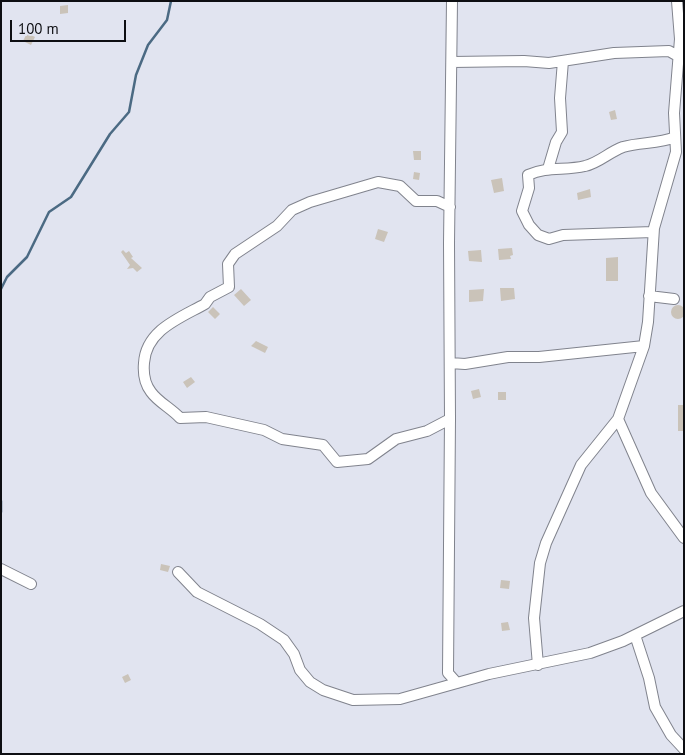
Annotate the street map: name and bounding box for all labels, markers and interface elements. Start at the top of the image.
scale bar [12,10,129,42]
text: 100 m [18,19,59,38]

